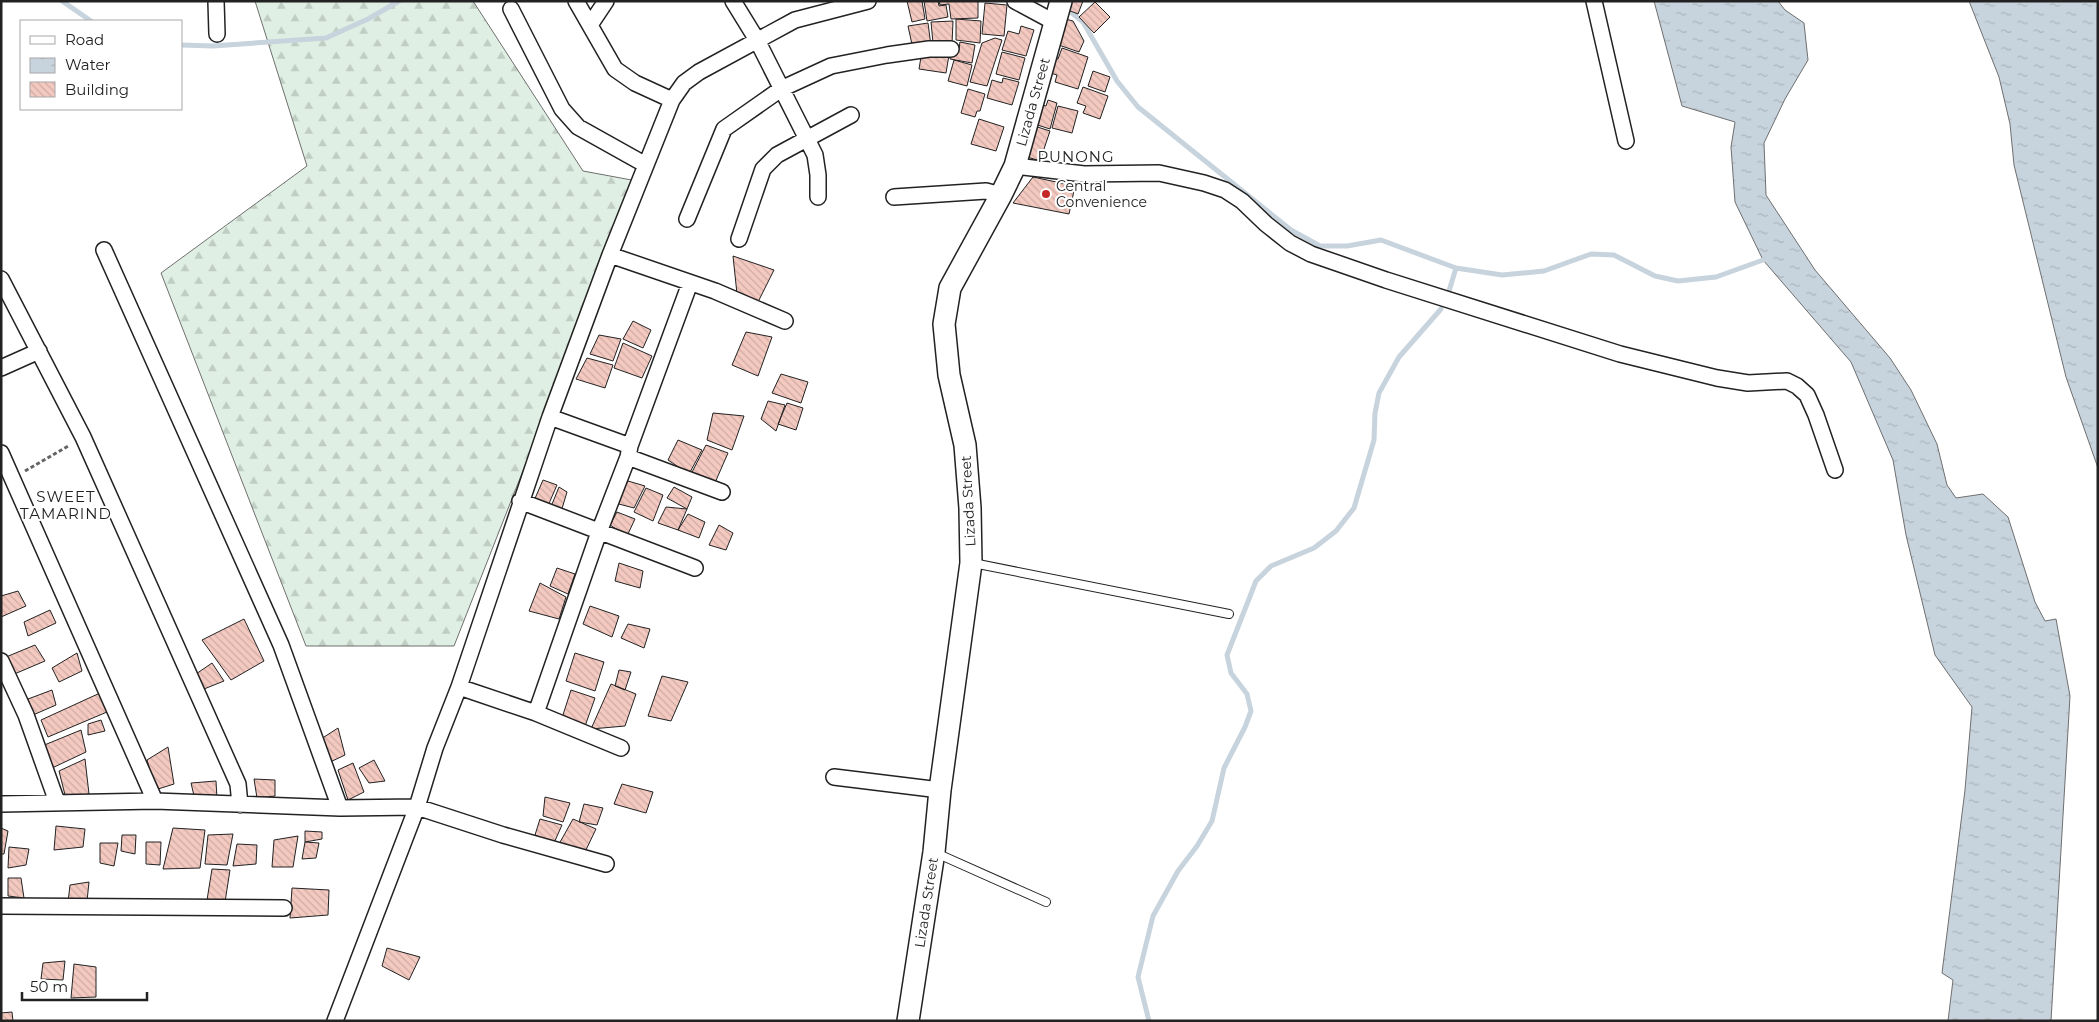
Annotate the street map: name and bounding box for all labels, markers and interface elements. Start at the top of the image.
legend [20,20,182,110]
text: Road [65,30,104,49]
text: Water [65,55,111,74]
street label: Lizada Street [1012,55,1054,148]
text: Building [65,80,129,99]
district label: PUNONG [1037,147,1115,166]
place label: Central Convenience [1056,177,1147,211]
marker: Central Convenience [1040,188,1052,200]
street label: Lizada Street [957,455,979,547]
district label: SWEET TAMARIND [20,487,112,523]
street label: Lizada Street [910,856,942,949]
scale bar [22,970,148,1002]
text: 50 m [30,977,68,996]

